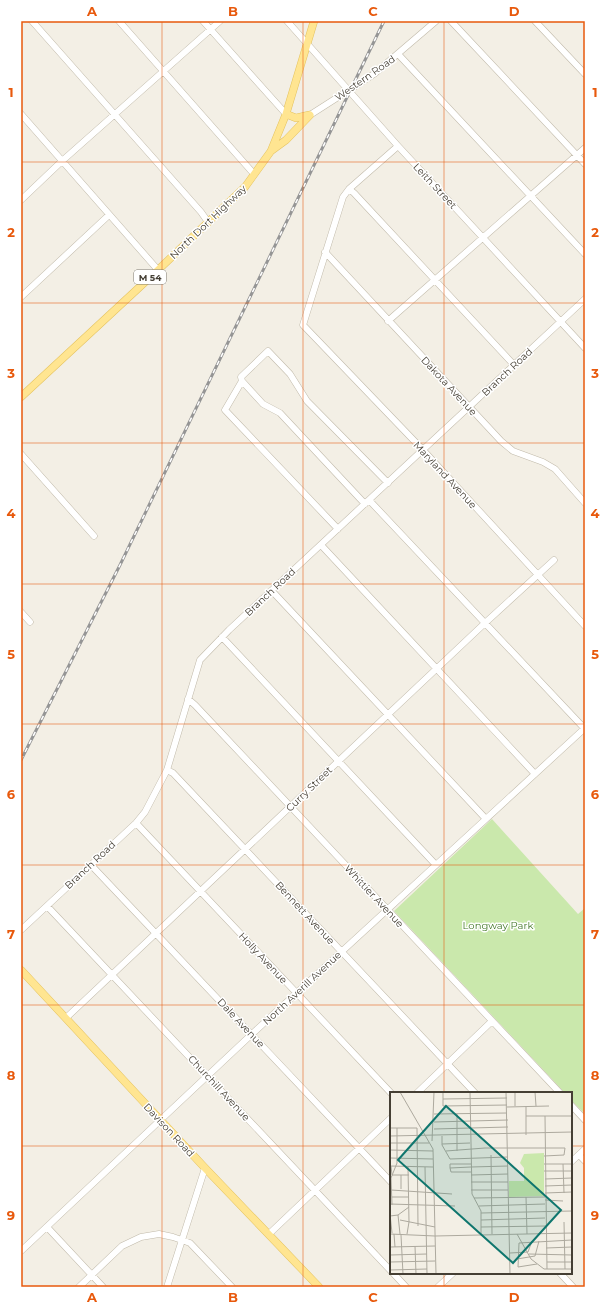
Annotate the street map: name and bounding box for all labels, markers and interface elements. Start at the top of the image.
text: A [86,3,98,19]
text: B [228,3,238,19]
text: C [368,3,378,19]
text: D [509,3,520,19]
street label: Western Road [332,52,398,104]
text: 1 [8,84,14,100]
text: 1 [592,84,598,100]
street label: Leith Street [410,160,460,212]
street label: North Dort Highway [167,182,249,262]
text: 2 [7,224,15,240]
text: 2 [591,224,599,240]
road number: M 54 [134,270,166,284]
street label: Branch Road [479,345,535,399]
street label: Dakota Avenue [418,354,480,418]
text: 3 [6,365,15,381]
text: 3 [590,365,599,381]
street label: Maryland Avenue [410,439,480,511]
text: 4 [7,505,16,521]
text: 4 [591,505,600,521]
street label: Branch Road [242,565,298,619]
text: 5 [7,646,15,662]
text: 5 [591,646,599,662]
street label: Curry Street [283,764,335,814]
text: 6 [7,786,16,802]
text: 6 [591,786,600,802]
street label: Branch Road [62,838,118,892]
street label: Whittier Avenue [341,862,407,930]
street label: Bennett Avenue [272,879,338,947]
park label: Longway Park [463,919,533,932]
text: 7 [7,926,15,942]
text: 7 [591,926,599,942]
street label: Holly Avenue [236,930,290,986]
street label: North Averill Avenue [260,948,344,1028]
street label: Dale Avenue [215,995,267,1051]
street label: Churchill Avenue [185,1052,253,1124]
text: 8 [7,1067,16,1083]
text: 8 [591,1067,600,1083]
inset map [390,1092,572,1274]
street label: Davison Road [141,1100,197,1160]
text: 9 [7,1207,15,1223]
text: 9 [591,1207,599,1223]
text: A [86,1289,98,1305]
text: B [228,1289,238,1305]
text: C [368,1289,378,1305]
text: D [509,1289,520,1305]

